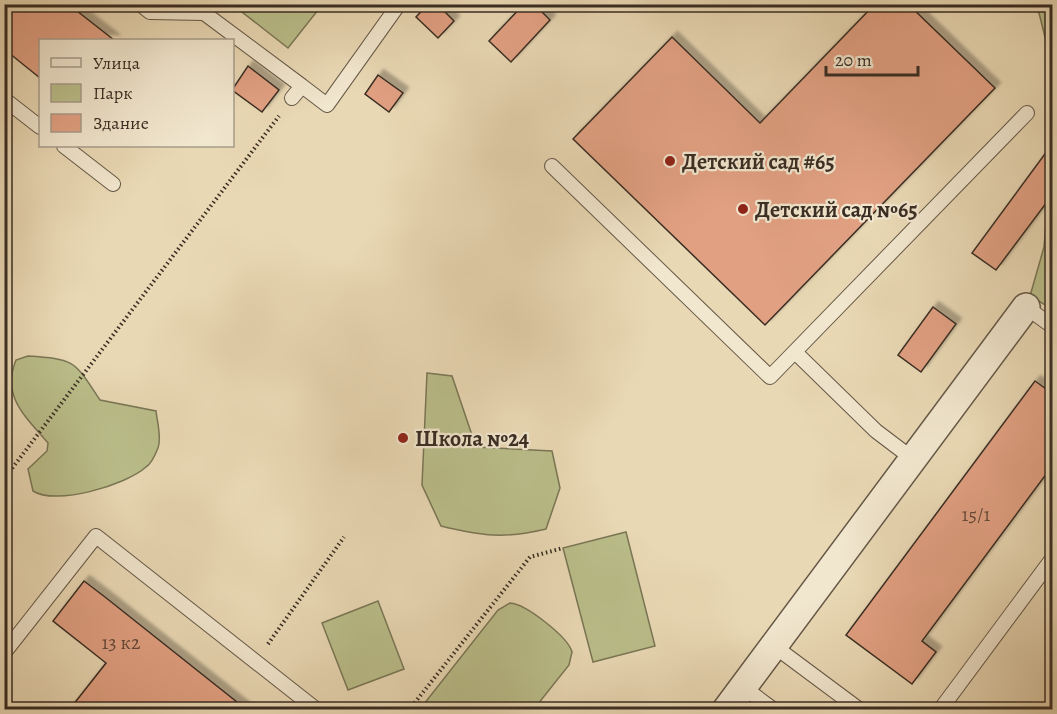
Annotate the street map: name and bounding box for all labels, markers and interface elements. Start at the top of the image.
legend [39,39,234,147]
scale bar [826,39,918,77]
text: 20 m [835,48,872,72]
text: Улица [93,51,141,75]
text: Парк [93,81,133,105]
text: Здание [93,111,149,135]
place label: Детский сад #65 [682,147,835,177]
marker: Детский сад #65 [663,154,677,168]
place label: Детский сад №65 [755,195,918,225]
marker: Детский сад №65 [736,202,750,216]
place label: Школа №24 [415,424,529,454]
marker: Школа №24 [396,431,410,445]
house number: 15/1 [962,501,991,528]
house number: 13 к2 [102,629,141,656]

